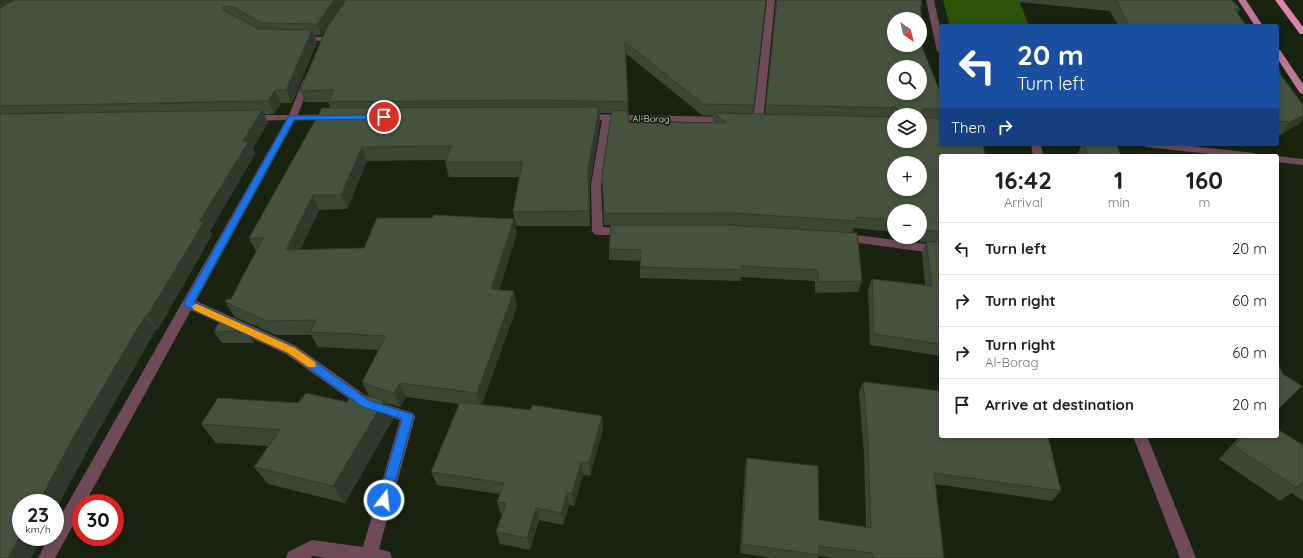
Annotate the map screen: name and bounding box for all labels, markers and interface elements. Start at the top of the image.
north arrow [887,12,927,52]
map controls [887,12,927,244]
text: 20 m [1017,37,1084,72]
icon: left [951,40,1003,92]
button: search [887,60,927,100]
text: Turn left [1017,72,1085,95]
pin [367,100,401,134]
icon: arrive [373,106,395,128]
button: layers [887,108,927,148]
street label: Al-Borag [632,113,670,124]
icon: right [994,116,1016,138]
text: Then [951,118,986,137]
button: + [887,156,927,196]
text: 16:42 [995,165,1052,195]
text: 1 [1114,165,1123,195]
text: 160 [1186,165,1223,195]
text: Arrival [1004,194,1043,210]
text: min [1108,194,1130,210]
text: m [1198,194,1210,210]
button: − [887,204,927,244]
icon: left [951,238,973,260]
text: Turn left [985,239,1047,258]
text: 20 m [1232,239,1267,258]
icon: right [951,290,973,312]
text: Turn right [985,291,1056,310]
text: 60 m [1232,291,1267,310]
text: Turn right [985,335,1056,354]
icon: right [951,342,973,364]
text: 60 m [1232,343,1267,362]
text: Al-Borag [985,354,1039,370]
icon: arrive [951,394,973,416]
text: Arrive at destination [985,395,1134,414]
text: 20 m [1232,395,1267,414]
position arrow [363,479,405,521]
speed limit sign: 30 [72,494,124,546]
text: 23 [27,502,49,527]
text: km/h [25,523,51,536]

